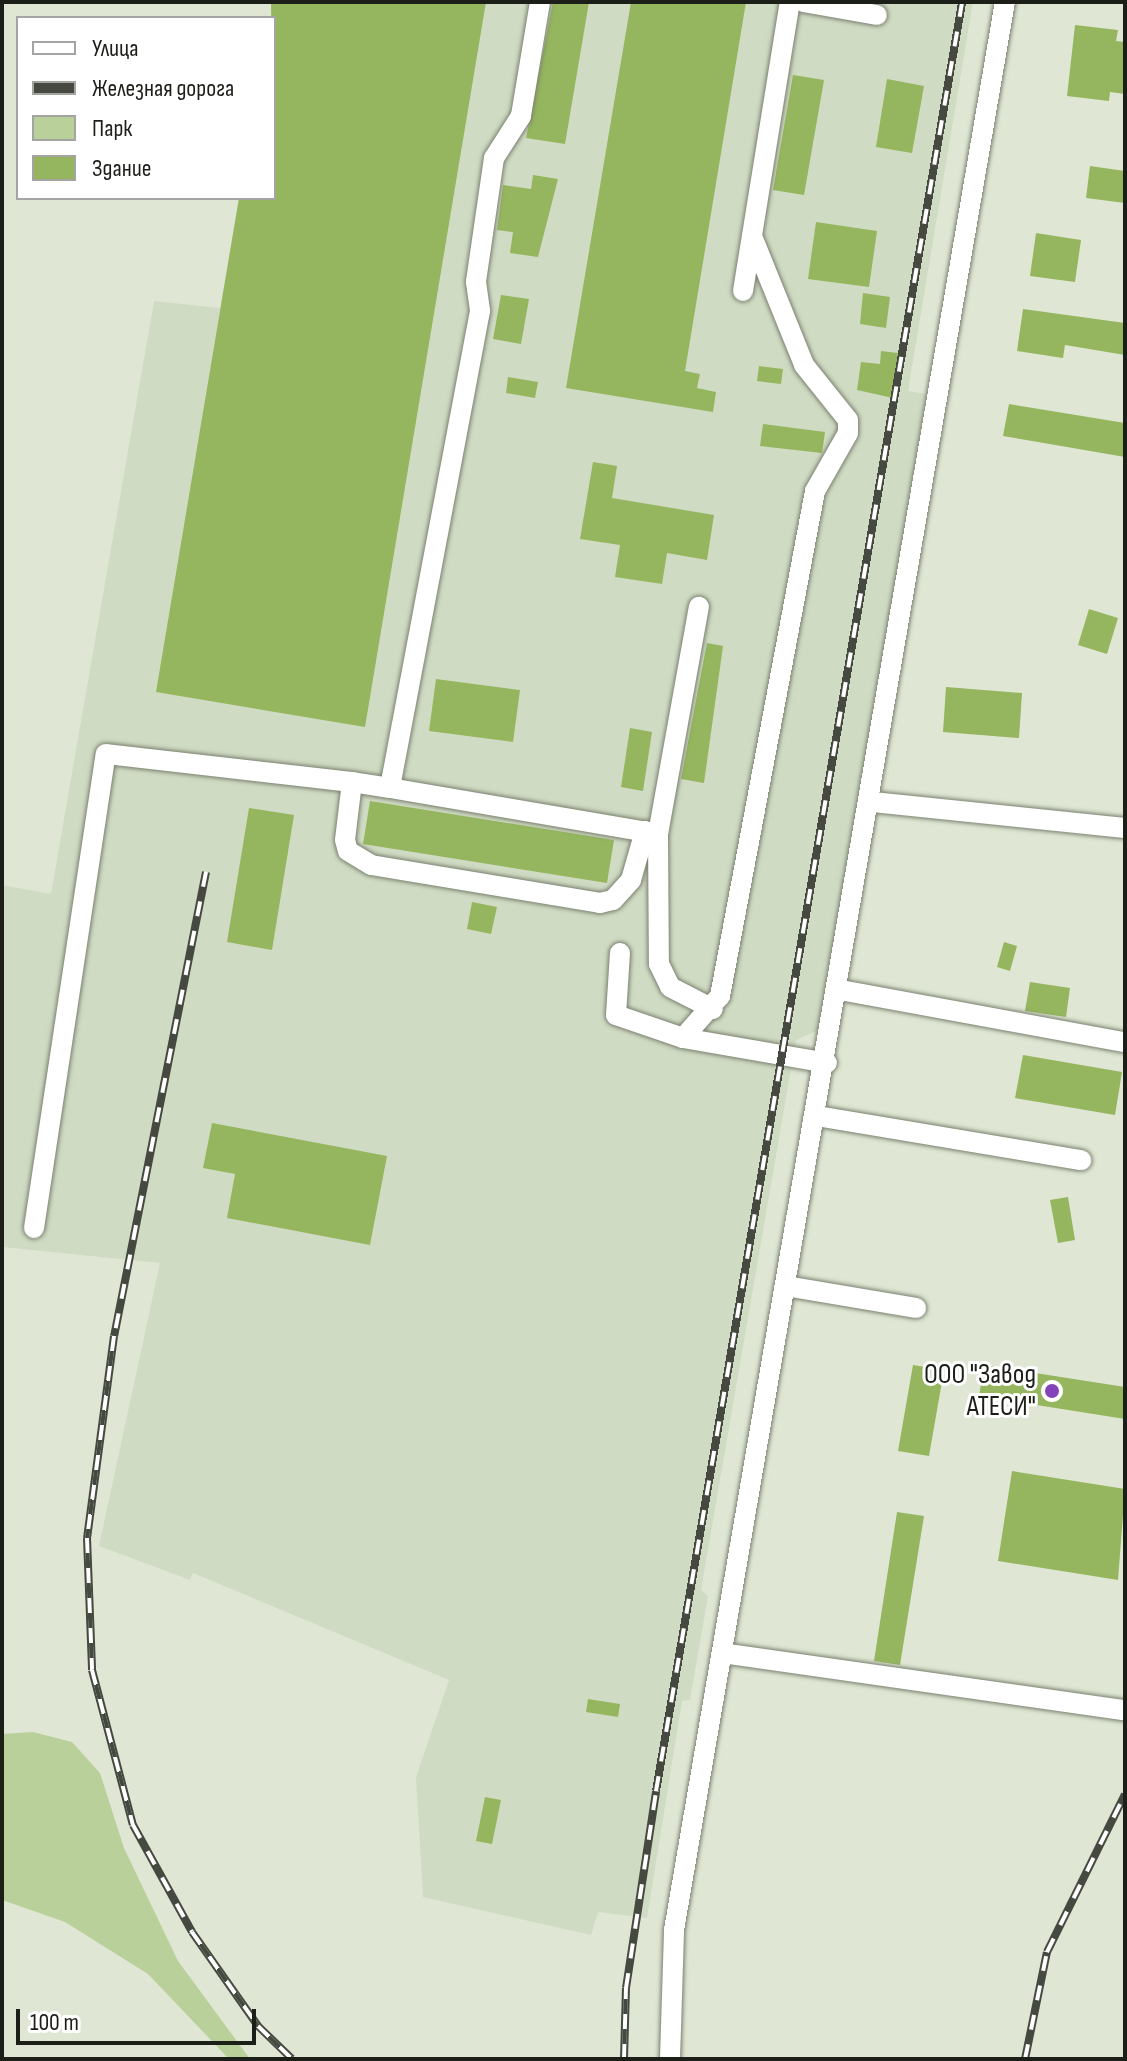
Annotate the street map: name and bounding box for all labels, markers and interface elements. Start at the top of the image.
legend [16,16,276,200]
text: Улица [92,34,138,63]
text: Железная дорога [92,74,234,103]
text: Парк [92,114,132,143]
text: Здание [92,154,151,183]
place label: ООО "Завод АТЕСИ" [924,1358,1036,1424]
marker: ООО "Завод АТЕСИ" [1043,1382,1061,1400]
scale bar [20,1993,260,2043]
text: 100 m [30,2008,79,2037]

